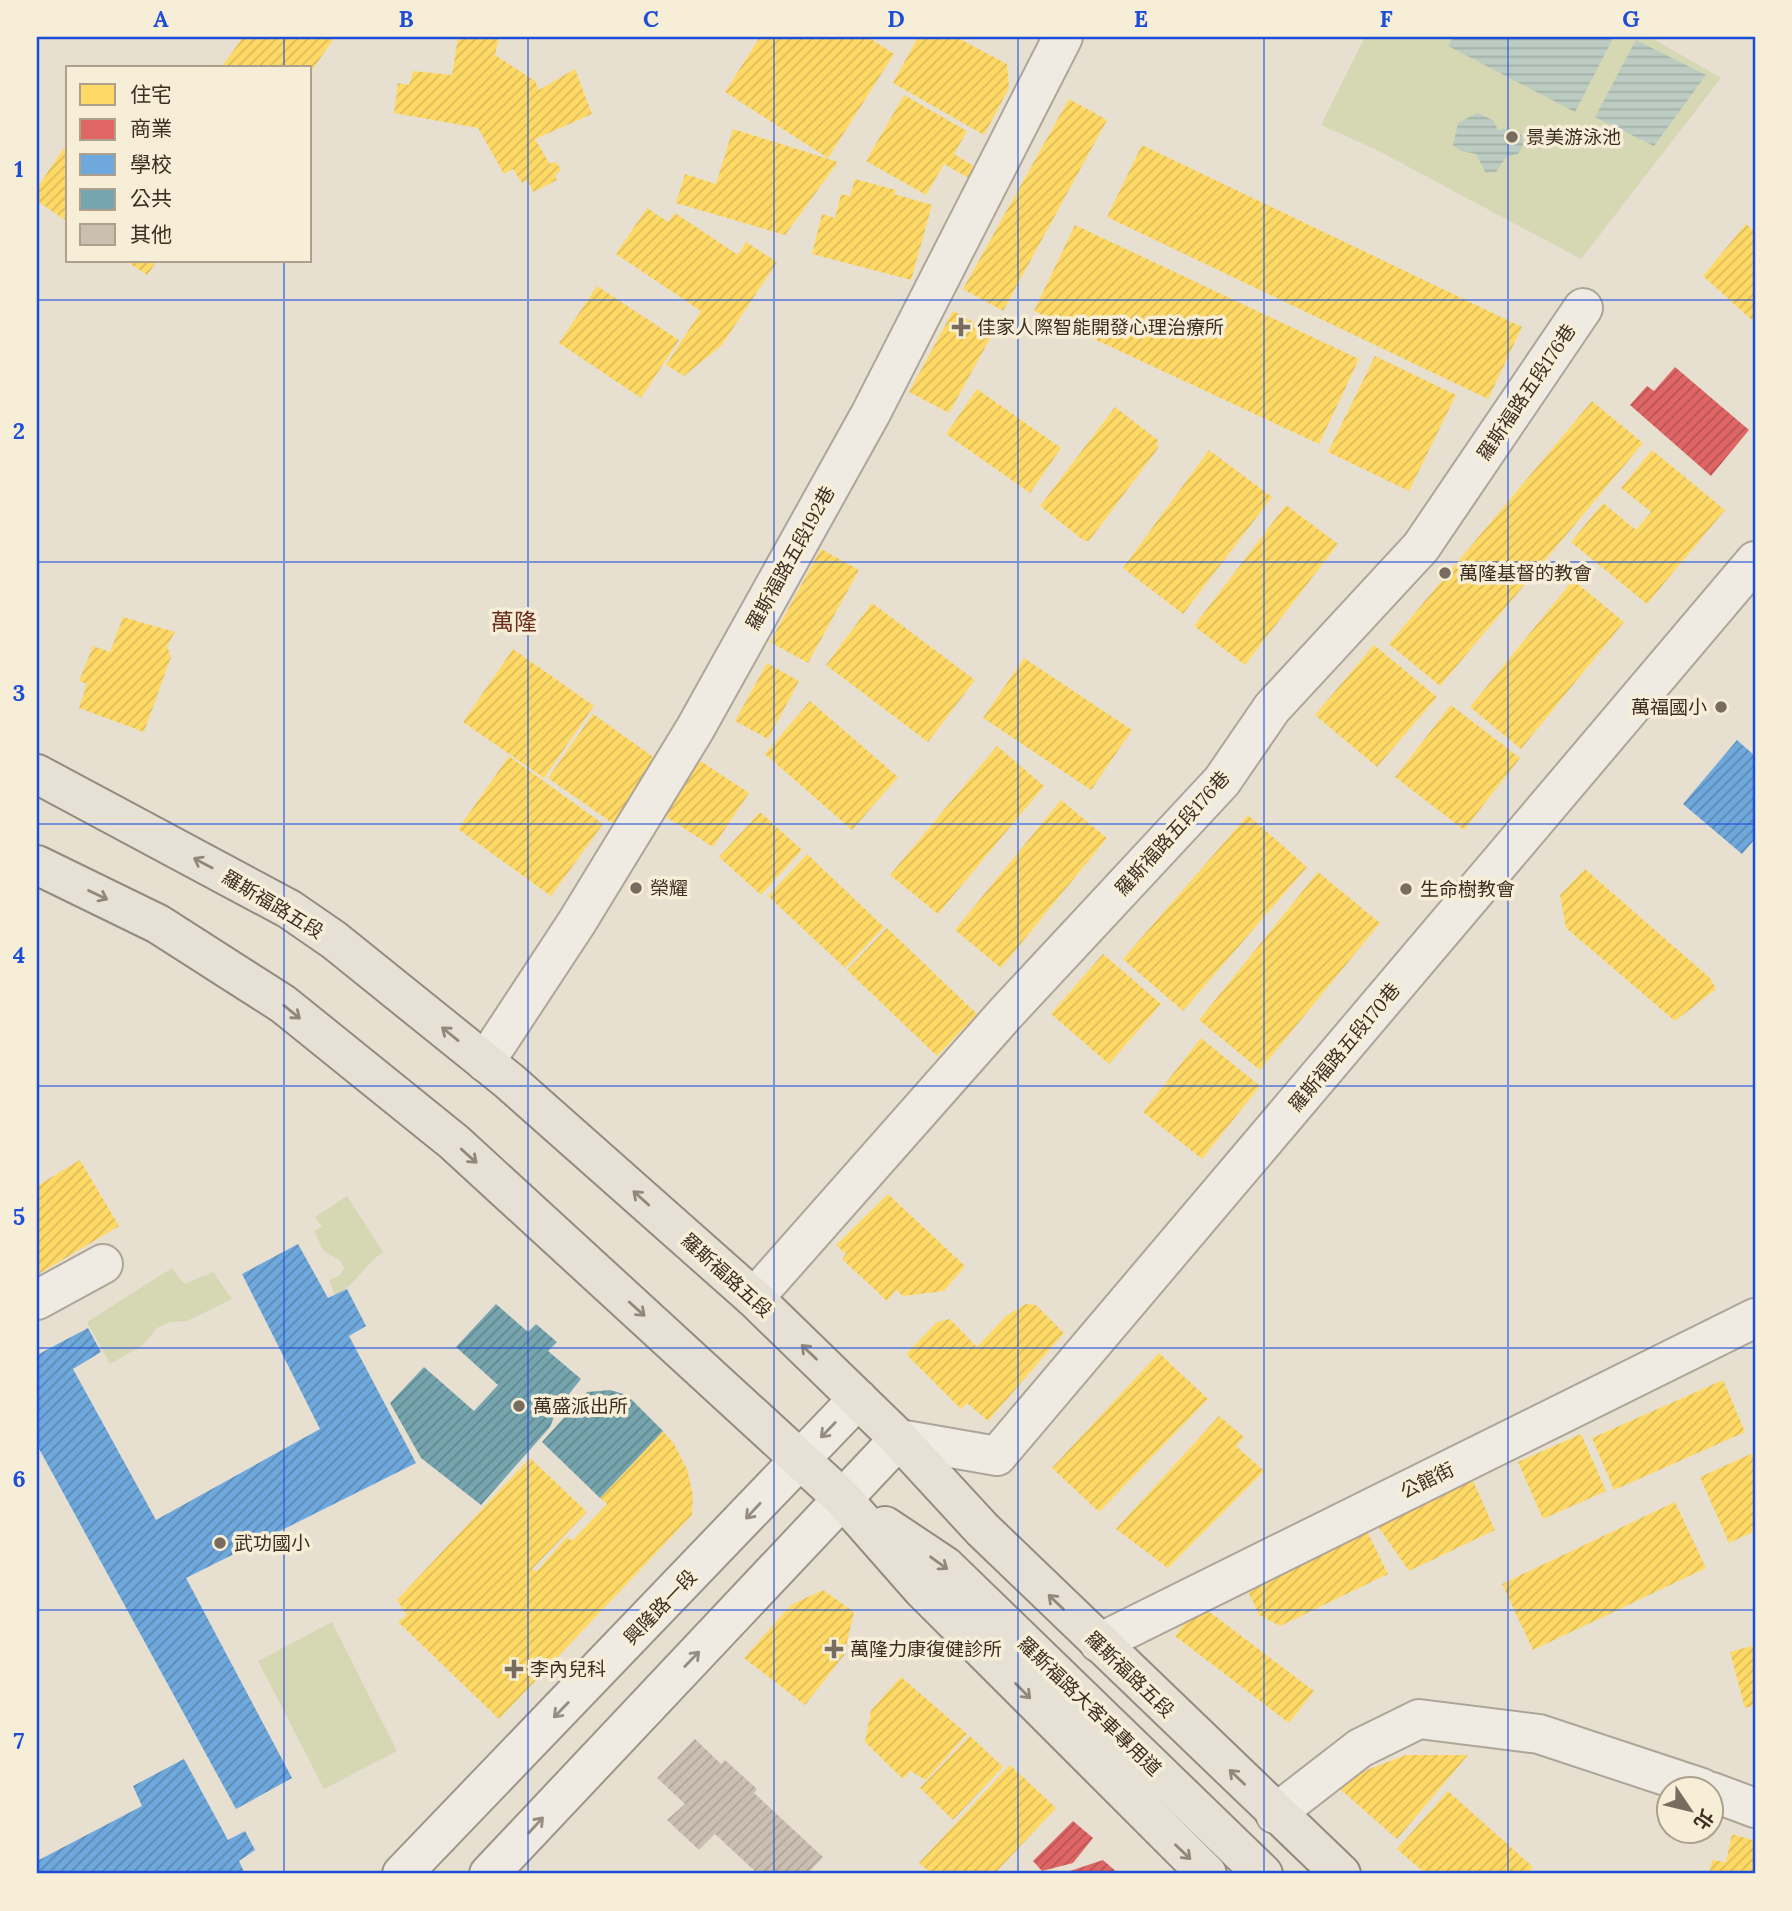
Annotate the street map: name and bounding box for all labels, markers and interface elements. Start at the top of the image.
text: A [153,4,169,33]
text: B [398,4,414,33]
text: C [643,4,659,33]
text: D [887,4,905,33]
text: E [1134,4,1148,33]
text: F [1379,4,1393,33]
text: G [1622,4,1640,33]
legend [66,66,312,262]
text: 住宅 [130,81,172,108]
text: 商業 [130,115,172,142]
place label: 景美游泳池 [1526,125,1621,149]
marker: 景美游泳池 [1504,129,1520,145]
text: 學校 [130,151,172,178]
text: 1 [14,154,24,183]
text: 公共 [130,185,172,212]
text: 其他 [130,221,172,248]
place label: 佳家人際智能開發心理治療所 [977,315,1224,339]
marker: 佳家人際智能開發心理治療所 [951,317,971,337]
street label: 羅斯福路五段176巷 [1471,319,1581,465]
text: 2 [13,416,25,445]
street label: 羅斯福路五段192巷 [740,482,840,634]
place label: 萬隆基督的教會 [1459,561,1592,585]
marker: 萬隆基督的教會 [1437,565,1453,581]
district label: 萬隆 [491,607,537,636]
text: 3 [13,678,25,707]
place label: 萬福國小 [1631,695,1707,719]
marker: 萬福國小 [1713,699,1729,715]
street label: 羅斯福路五段176巷 [1110,766,1234,900]
one-way arrow [194,856,214,870]
street label: 羅斯福路五段 [218,864,328,944]
place label: 榮耀 [650,876,688,900]
place label: 生命樹教會 [1420,877,1515,901]
marker: 榮耀 [628,880,644,896]
marker: 生命樹教會 [1398,881,1414,897]
one-way arrow [87,888,108,902]
text: 4 [13,940,25,969]
street label: 羅斯福路五段170巷 [1283,978,1405,1116]
one-way arrow [283,1004,301,1020]
one-way arrow [441,1026,459,1042]
one-way arrow [460,1147,477,1164]
one-way arrow [633,1190,651,1206]
text: 5 [13,1202,25,1231]
street label: 羅斯福路五段 [677,1228,777,1322]
one-way arrow [628,1301,646,1317]
one-way arrow [800,1344,817,1361]
place label: 萬盛派出所 [533,1394,628,1418]
marker: 萬盛派出所 [511,1398,527,1414]
one-way arrow [820,1421,837,1438]
street label: 公館街 [1396,1457,1458,1503]
text: 6 [12,1464,26,1493]
one-way arrow [744,1502,761,1519]
place label: 武功國小 [234,1531,310,1555]
marker: 武功國小 [212,1535,228,1551]
one-way arrow [930,1555,949,1570]
street label: 興隆路一段 [618,1564,702,1650]
one-way arrow [1048,1593,1065,1610]
street label: 羅斯福路五段 [1081,1626,1179,1722]
street label: 羅斯福路大客車專用道 [1013,1631,1167,1781]
place label: 萬隆力康復健診所 [850,1637,1002,1661]
marker: 萬隆力康復健診所 [824,1639,844,1659]
one-way arrow [684,1650,700,1668]
place label: 李內兒科 [530,1657,606,1681]
marker: 李內兒科 [504,1659,524,1679]
one-way arrow [1014,1682,1031,1699]
one-way arrow [552,1701,569,1718]
text: 7 [14,1726,25,1755]
one-way arrow [1229,1769,1246,1786]
north arrow [1656,1774,1726,1844]
text: 北 [1689,1805,1719,1834]
one-way arrow [527,1817,544,1834]
one-way arrow [1174,1843,1191,1860]

